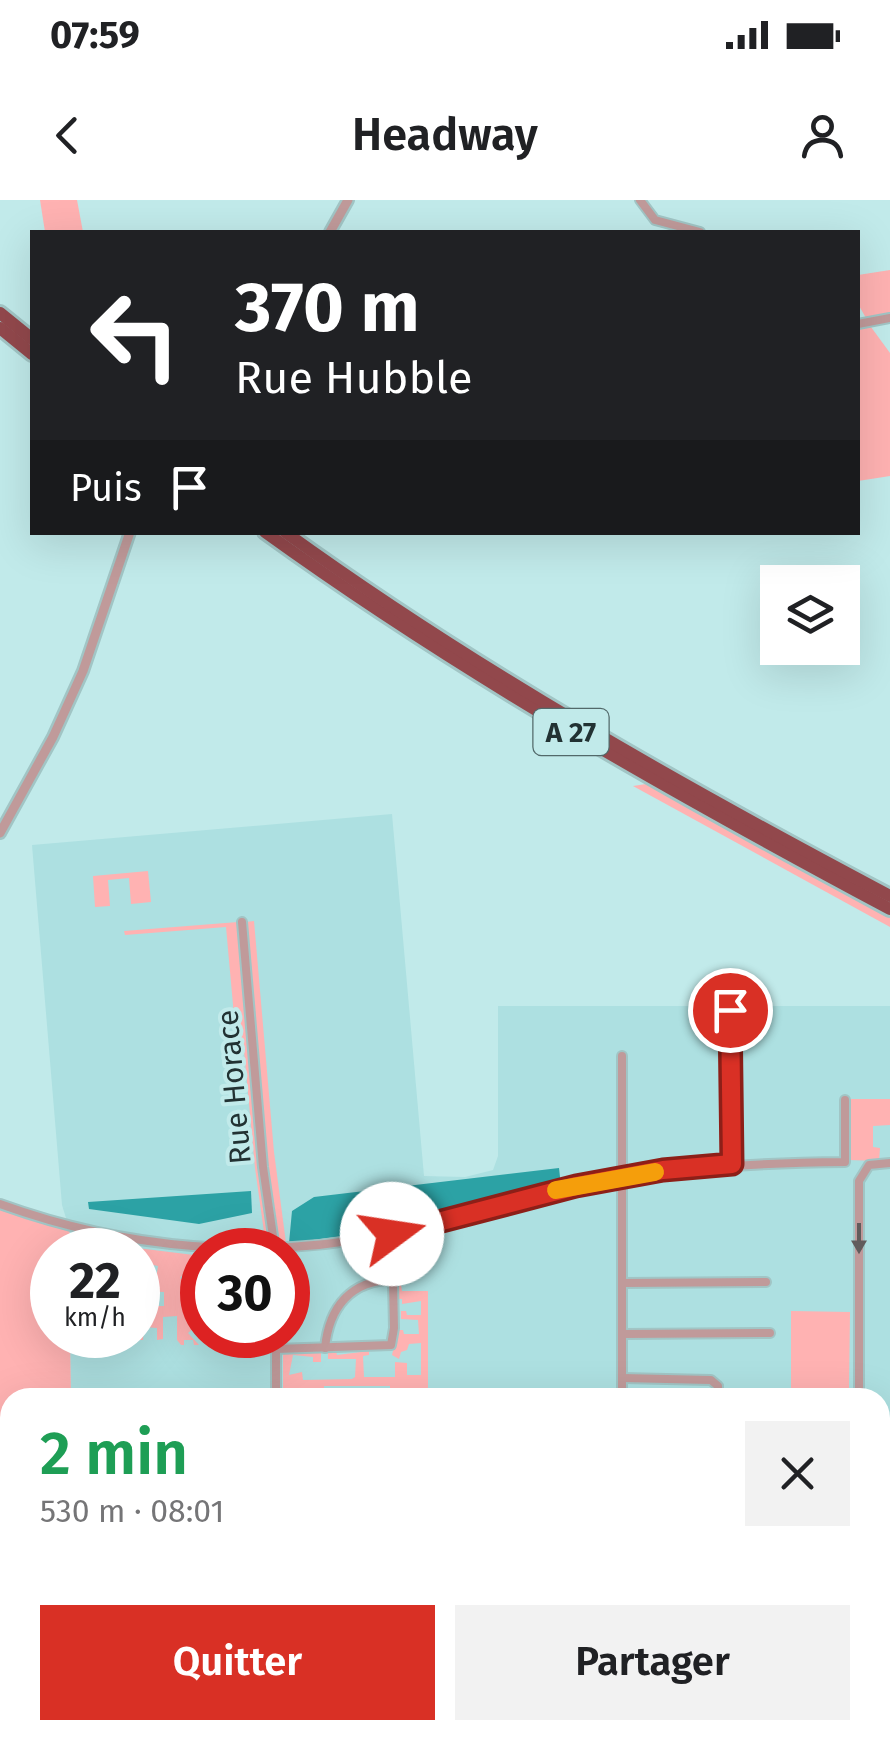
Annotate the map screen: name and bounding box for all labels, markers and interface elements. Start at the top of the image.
text: 07:59 [50,12,140,58]
icon: back [40,108,95,163]
text: Headway [352,108,538,162]
icon: person [795,108,850,163]
text: 370 m [235,266,420,350]
icon: left [70,270,200,400]
text: Rue Hubble [235,351,473,405]
icon: arrive [162,460,217,515]
text: Puis [70,465,142,511]
map controls [760,565,860,665]
button: layers [760,565,860,665]
road number: A 27 [534,709,608,755]
pin [688,968,773,1053]
icon: arrive [703,983,758,1038]
street label: Rue Horace [209,1008,259,1166]
position arrow [340,1182,444,1286]
one-way arrow [851,1222,867,1254]
speed limit sign: 30 [180,1228,310,1358]
text: 22 [69,1251,121,1311]
text: km/h [64,1303,126,1333]
text: 2 min [40,1418,188,1490]
button: close [745,1421,850,1526]
text: 530 m · 08:01 [40,1492,224,1530]
button: Quitter [40,1605,435,1720]
button: Partager [455,1605,850,1720]

